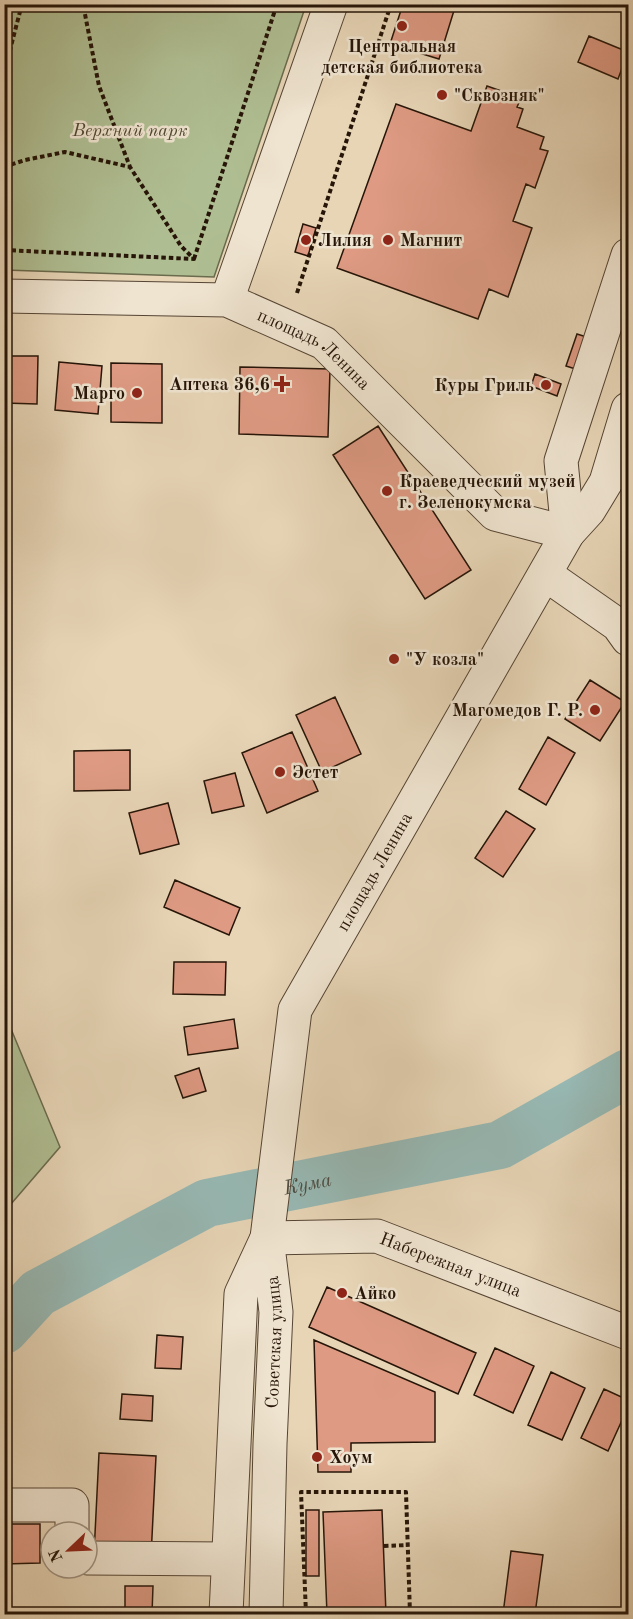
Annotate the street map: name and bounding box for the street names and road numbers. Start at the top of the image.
street label: площадь Ленина [254,307,373,394]
street label: площадь Ленина [334,810,416,934]
street label: Набережная улица [377,1230,524,1301]
street label: Советская улица [264,1275,286,1409]

